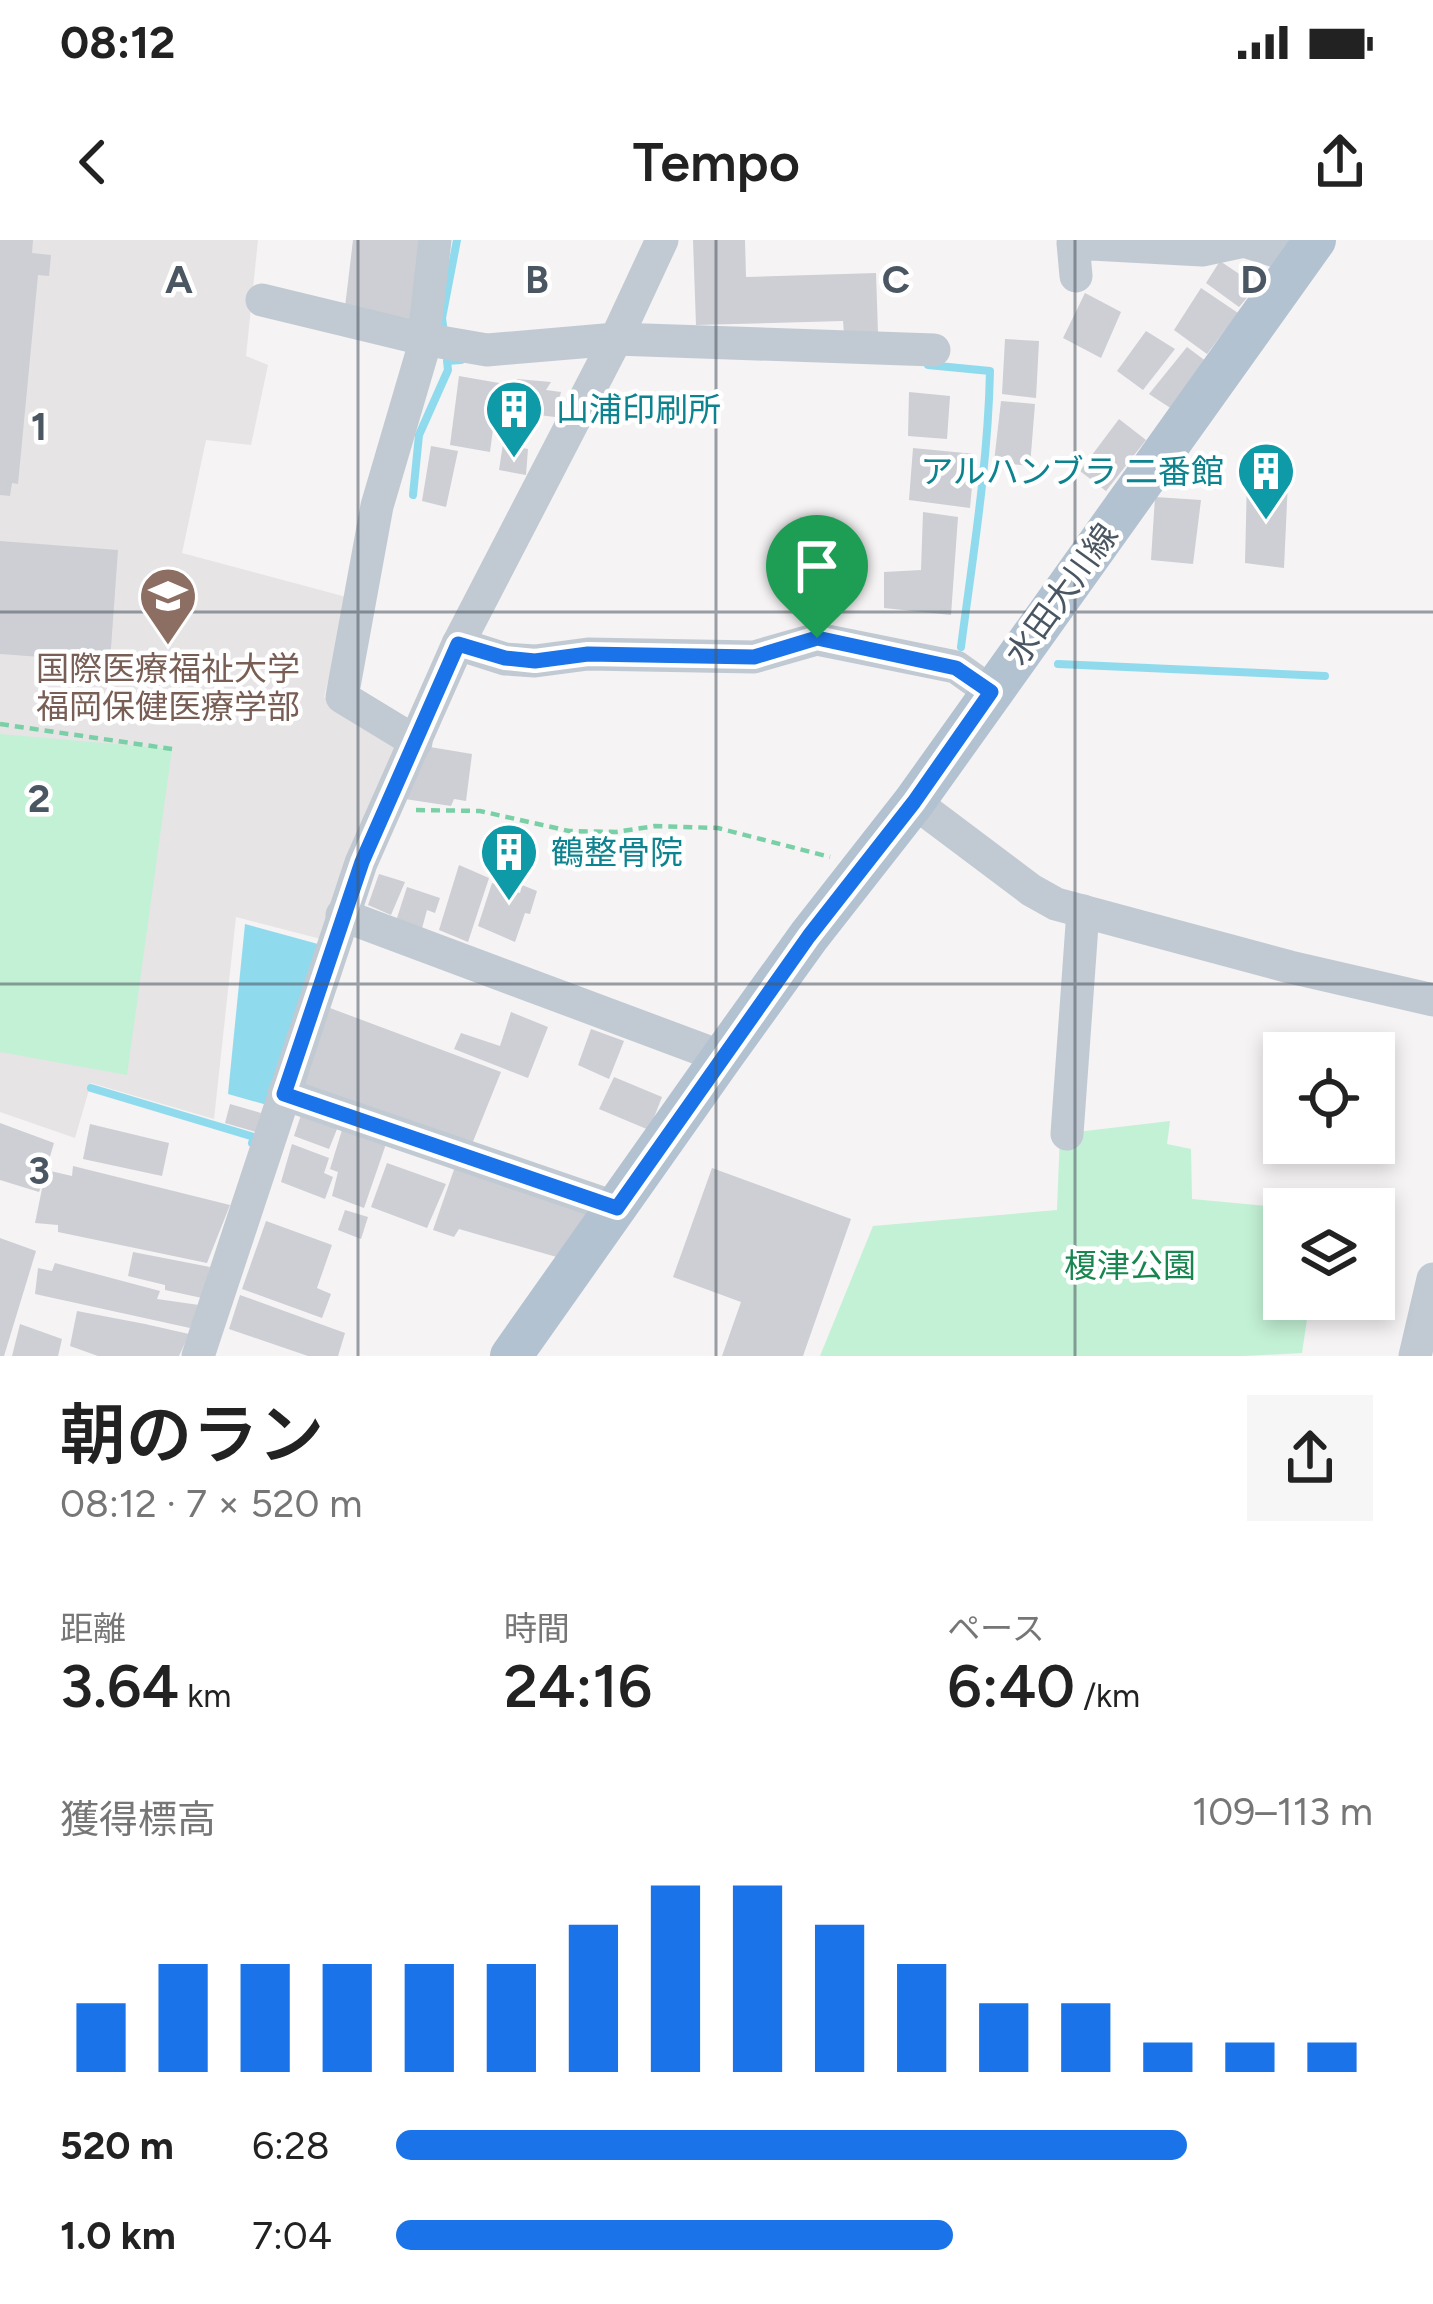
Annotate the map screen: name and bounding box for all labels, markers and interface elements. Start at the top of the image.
text: 08:12 [60,15,175,69]
icon: back [60,129,126,195]
icon: share [1307,129,1373,195]
text: Tempo [633,130,800,195]
text: A [165,256,193,303]
text: B [525,256,549,303]
text: C [882,256,910,303]
text: D [1240,256,1268,303]
building icon: 山浦印刷所 [483,378,545,460]
place label: 山浦印刷所 [556,390,721,429]
text: 1 [31,403,47,450]
building icon: アルハンブラ 二番館 [1235,440,1297,522]
place label: アルハンブラ 二番館 [920,452,1224,491]
pin [766,515,868,638]
street label: 水田大川線 [997,516,1126,672]
icon: arrive [784,533,850,599]
school or university icon: 国際医療福祉大学 福岡保健医療学部 [137,565,199,647]
place label: 国際医療福祉大学 福岡保健医療学部 [36,649,300,726]
text: 2 [28,775,50,822]
building icon: 鶴整骨院 [478,821,540,903]
place label: 鶴整骨院 [551,833,683,872]
map controls [1263,1032,1395,1320]
button: locate [1263,1032,1395,1164]
text: 3 [28,1147,50,1194]
button: layers [1263,1188,1395,1320]
park label: 榎津公園 [1064,1246,1196,1285]
text: 朝のラン [60,1395,324,1475]
button: share [1247,1395,1373,1521]
text: 08:12 · 7 × 520 m [60,1480,362,1527]
text: 距離 [60,1609,126,1648]
text: 時間 [504,1609,570,1648]
text: ペース [947,1609,1045,1648]
text: 3.64 [60,1650,179,1722]
text: 24:16 [504,1650,652,1722]
text: 6:40 [947,1650,1075,1722]
text: km [179,1676,231,1715]
text: /km [1075,1676,1140,1715]
text: 109–113 m [1192,1788,1373,1835]
text: 獲得標高 [60,1796,216,1843]
text: 520 m [60,2122,174,2169]
text: 6:28 [252,2122,330,2169]
text: 1.0 km [60,2212,176,2259]
text: 7:04 [252,2212,332,2259]

